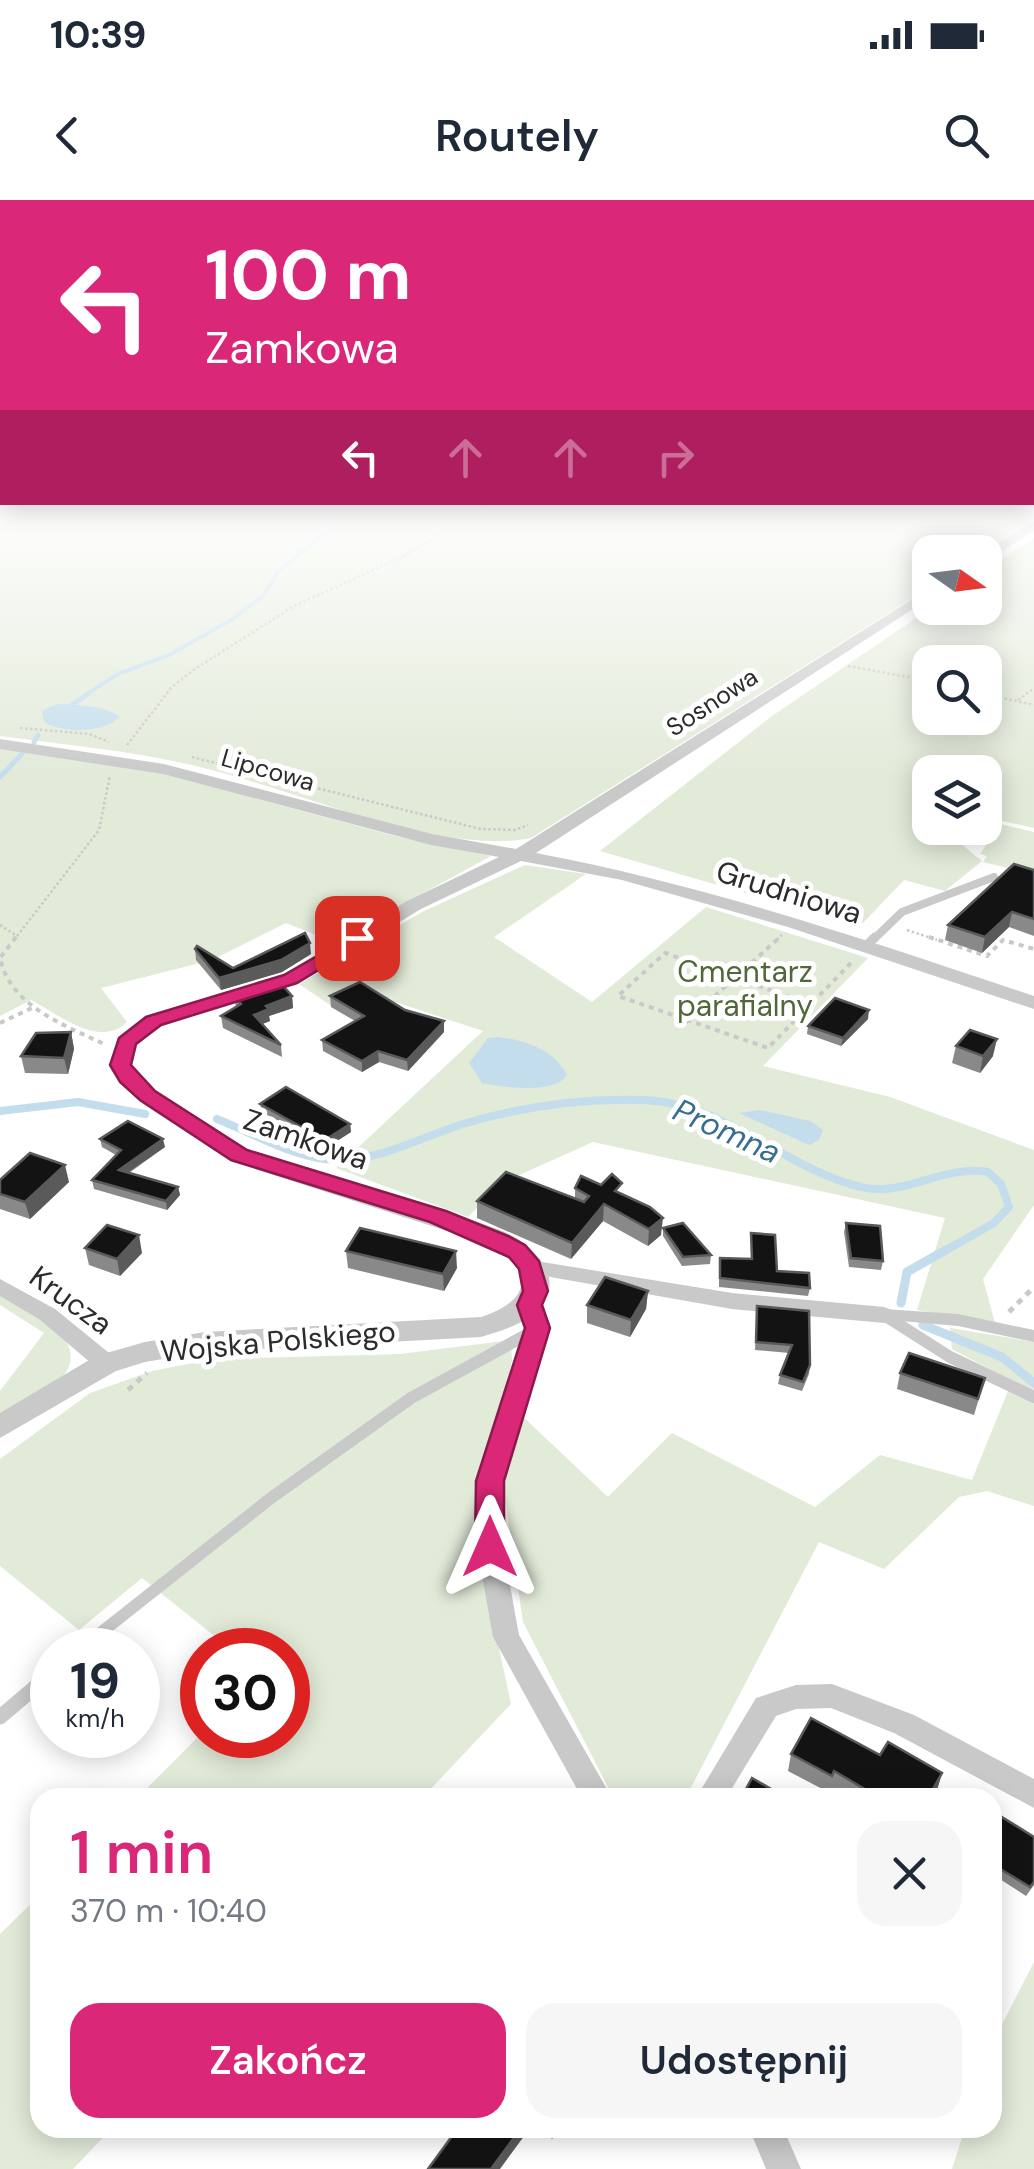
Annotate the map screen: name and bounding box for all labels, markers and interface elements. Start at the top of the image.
text: 10:39 [50,10,146,60]
text: Routely [435,106,599,165]
icon: back [40,108,95,163]
icon: search [939,108,994,163]
text: 100 m [205,230,411,321]
icon: left [40,240,170,370]
text: Zamkowa [205,318,399,377]
icon: left [333,430,388,485]
icon: ahead [438,430,493,485]
icon: ahead [543,430,598,485]
icon: right [648,430,703,485]
north arrow [912,535,1002,625]
map controls [912,535,1002,845]
button: search [912,645,1002,735]
street label: Sosnowa [660,660,764,744]
street label: Lipcowa [217,741,319,799]
button: layers [912,755,1002,845]
street label: Grudniowa [712,851,866,933]
pin [315,896,400,981]
icon: arrive [330,911,385,966]
park label: Cmentarz parafialny [677,952,813,1025]
water label: Promna [667,1089,787,1173]
street label: Zamkowa [239,1100,373,1178]
street label: Krucza [22,1257,120,1343]
street label: Wojska Polskiego [159,1311,397,1371]
position arrow [438,1495,542,1599]
speed limit sign: 30 [180,1628,310,1758]
text: 19 [70,1648,120,1714]
text: km/h [65,1702,125,1735]
text: 1 min [70,1813,213,1892]
button: close [857,1821,962,1926]
text: 370 m · 10:40 [70,1890,267,1932]
button: Zakończ [70,2003,506,2118]
button: Udostępnij [526,2003,962,2118]

